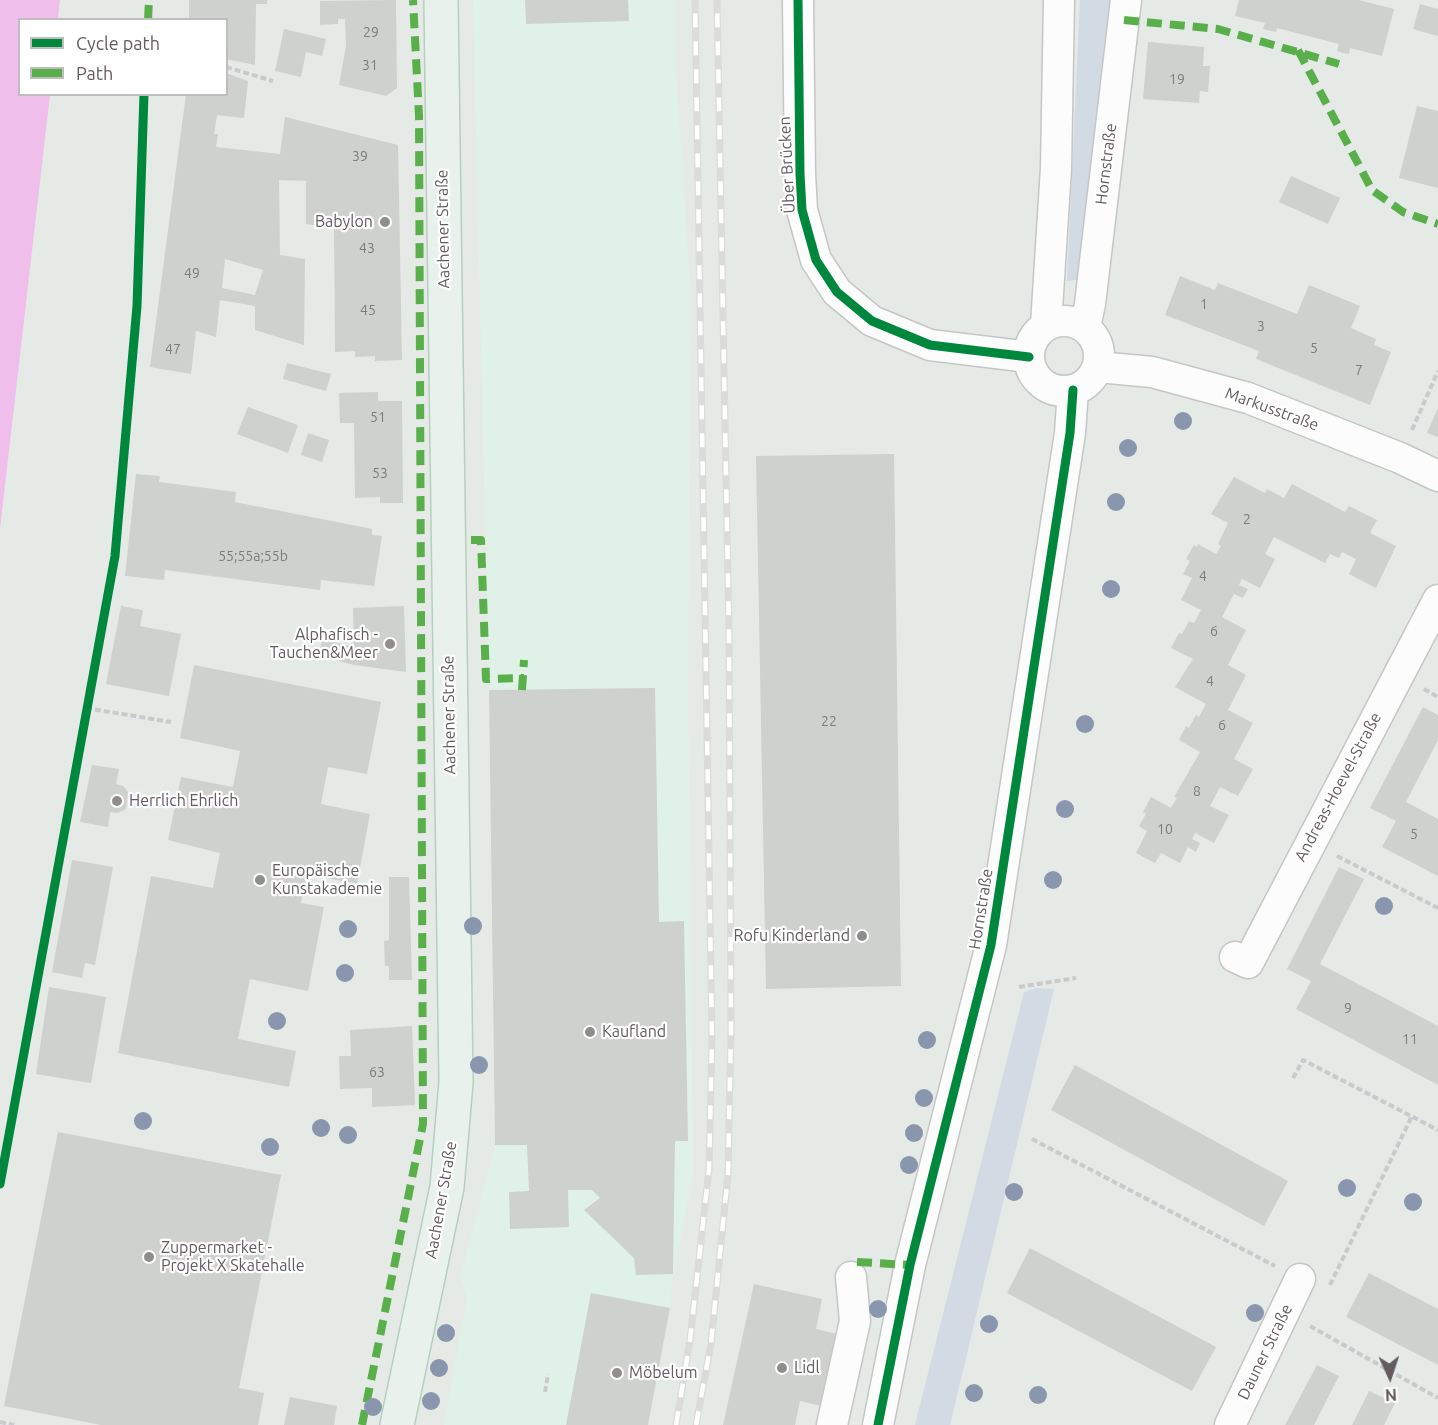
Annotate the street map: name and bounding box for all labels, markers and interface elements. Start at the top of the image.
legend [18,18,228,96]
house number: 29 [363,24,379,40]
text: Cycle path [76,33,160,53]
house number: 31 [362,57,378,73]
text: Path [76,63,113,83]
house number: 19 [1169,71,1185,87]
street label: Über Brücken [775,116,799,214]
street label: Hornstraße [1091,122,1121,206]
house number: 39 [352,148,368,164]
street label: Aachener Straße [432,169,454,289]
place label: Babylon [315,212,373,232]
marker: Babylon [378,215,392,229]
house number: 43 [359,240,375,256]
house number: 49 [184,265,200,281]
house number: 1 [1200,296,1208,312]
house number: 45 [360,302,376,318]
house number: 3 [1257,318,1265,334]
house number: 5 [1310,340,1318,356]
house number: 47 [165,341,181,357]
house number: 7 [1355,362,1363,378]
street label: Markusstraße [1223,383,1321,435]
house number: 51 [370,409,386,425]
house number: 53 [372,465,388,481]
house number: 2 [1243,511,1251,527]
house number: 55;55a;55b [218,548,288,564]
house number: 4 [1199,568,1207,584]
house number: 6 [1210,623,1218,639]
place label: Alphafisch - Tauchen&Meer [270,625,378,663]
marker: Alphafisch - Tauchen&Meer [383,637,397,651]
street label: Aachener Straße [438,655,460,775]
house number: 4 [1206,673,1214,689]
street label: Andreas-Hoevel-Straße [1291,709,1385,865]
house number: 22 [821,713,837,729]
house number: 6 [1218,717,1226,733]
house number: 8 [1193,783,1201,799]
place label: Herrlich Ehrlich [129,791,238,811]
marker: Herrlich Ehrlich [110,794,124,808]
house number: 10 [1157,821,1173,837]
house number: 5 [1410,826,1418,842]
place label: Europäische Kunstakademie [272,861,382,899]
street label: Hornstraße [965,867,997,951]
marker: Europäische Kunstakademie [253,873,267,887]
place label: Rofu Kinderland [734,926,850,946]
marker: Rofu Kinderland [855,929,869,943]
house number: 9 [1344,1000,1352,1016]
place label: Kaufland [602,1022,666,1042]
marker: Kaufland [583,1025,597,1039]
house number: 11 [1402,1031,1418,1047]
house number: 63 [369,1064,385,1080]
street label: Aachener Straße [421,1140,461,1260]
place label: Zuppermarket - Projekt X Skatehalle [161,1238,305,1276]
marker: Zuppermarket - Projekt X Skatehalle [142,1250,156,1264]
street label: Dauner Straße [1234,1301,1296,1403]
north arrow [1360,1347,1420,1407]
place label: Lidl [794,1358,820,1378]
marker: Lidl [775,1361,789,1375]
place label: Möbelum [629,1363,698,1383]
marker: Möbelum [610,1366,624,1380]
text: N [1385,1386,1397,1404]

